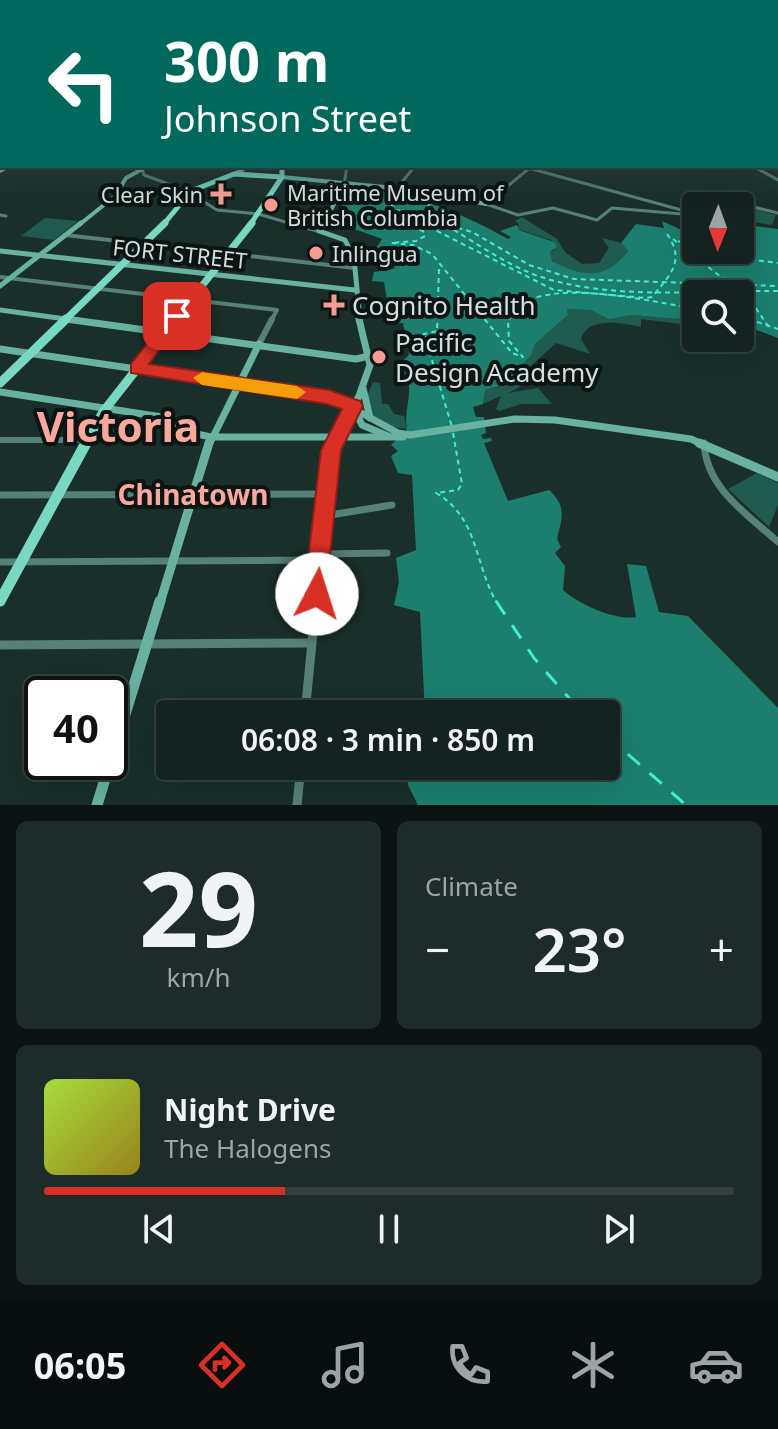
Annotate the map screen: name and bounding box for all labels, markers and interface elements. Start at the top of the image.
text: 300 m [164,22,329,98]
icon: left [32,32,136,136]
text: Johnson Street [164,94,411,143]
place label: Maritime Museum of British Columbia [287,177,505,232]
place label: Clear Skin [101,179,203,209]
marker: Clear Skin [210,183,232,205]
north arrow [682,192,754,264]
map controls [682,192,754,352]
marker: Maritime Museum of British Columbia [262,196,280,214]
street label: FORT STREET [111,231,249,275]
place label: Inlingua [332,238,417,268]
marker: Inlingua [307,244,325,262]
button: search [682,280,754,352]
pin [143,282,211,350]
place label: Cognito Health [352,287,535,323]
icon: arrive [155,294,199,338]
marker: Cognito Health [323,294,345,316]
place label: Pacific Design Academy [395,324,599,390]
marker: Pacific Design Academy [370,348,388,366]
district label: Victoria [37,397,199,454]
district label: Chinatown [118,475,268,513]
position arrow [275,552,359,636]
speed limit sign: 40 [24,676,128,780]
text: 06:08 · 3 min · 850 m [241,719,535,760]
text: 29 [139,836,258,977]
text: Climate [425,868,518,904]
text: 23° [532,908,627,990]
text: − [425,919,450,979]
text: + [709,919,734,979]
text: km/h [167,959,230,995]
text: Night Drive [164,1089,336,1130]
text: The Halogens [164,1130,331,1166]
icon: previous [137,1207,181,1251]
icon: pause [367,1207,411,1251]
icon: next [597,1207,641,1251]
icon: directions [194,1337,250,1393]
icon: music [317,1337,373,1393]
icon: phone [441,1337,497,1393]
icon: climate [565,1337,621,1393]
icon: car [688,1337,744,1393]
text: 06:05 [34,1341,126,1390]

